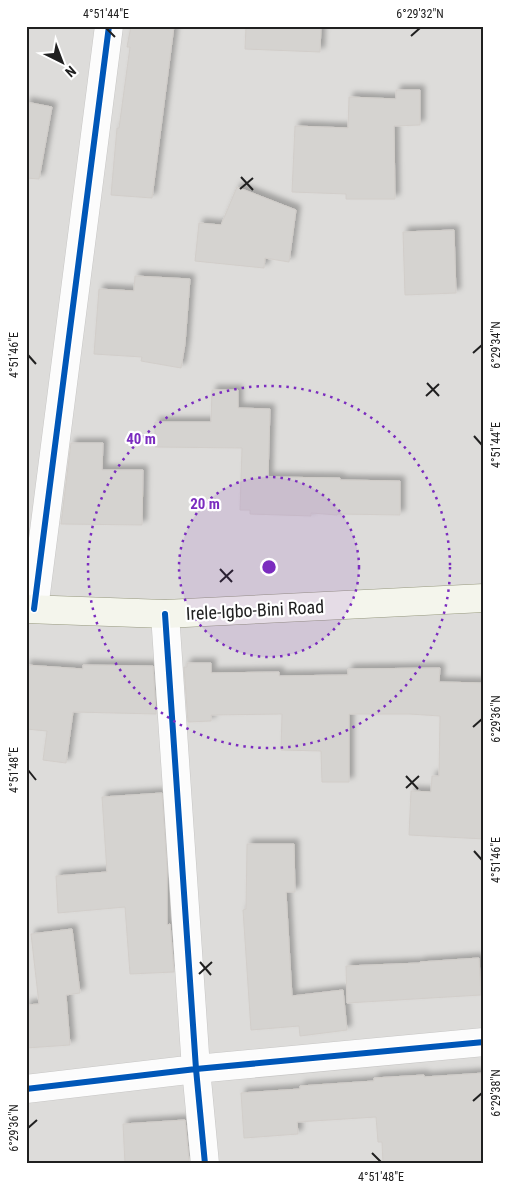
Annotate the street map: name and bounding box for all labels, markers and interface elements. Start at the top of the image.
text: 4°51'44"E [83,7,129,21]
text: 6°29'32"N [396,7,444,21]
north arrow [38,38,88,88]
text: N [62,63,79,80]
text: 6°29'34"N [489,321,503,369]
text: 4°51'46"E [7,332,21,378]
text: 4°51'44"E [489,422,503,468]
text: 40 m [126,430,156,448]
text: 20 m [190,495,220,513]
centre of rings [260,558,278,576]
street label: Irele-Igbo-Bini Road [185,596,325,624]
text: 6°29'36"N [489,695,503,743]
text: 4°51'48"E [7,747,21,793]
text: 4°51'46"E [489,837,503,883]
text: 6°29'38"N [489,1069,503,1117]
text: 6°29'36"N [7,1104,21,1152]
text: 4°51'48"E [358,1170,404,1184]

